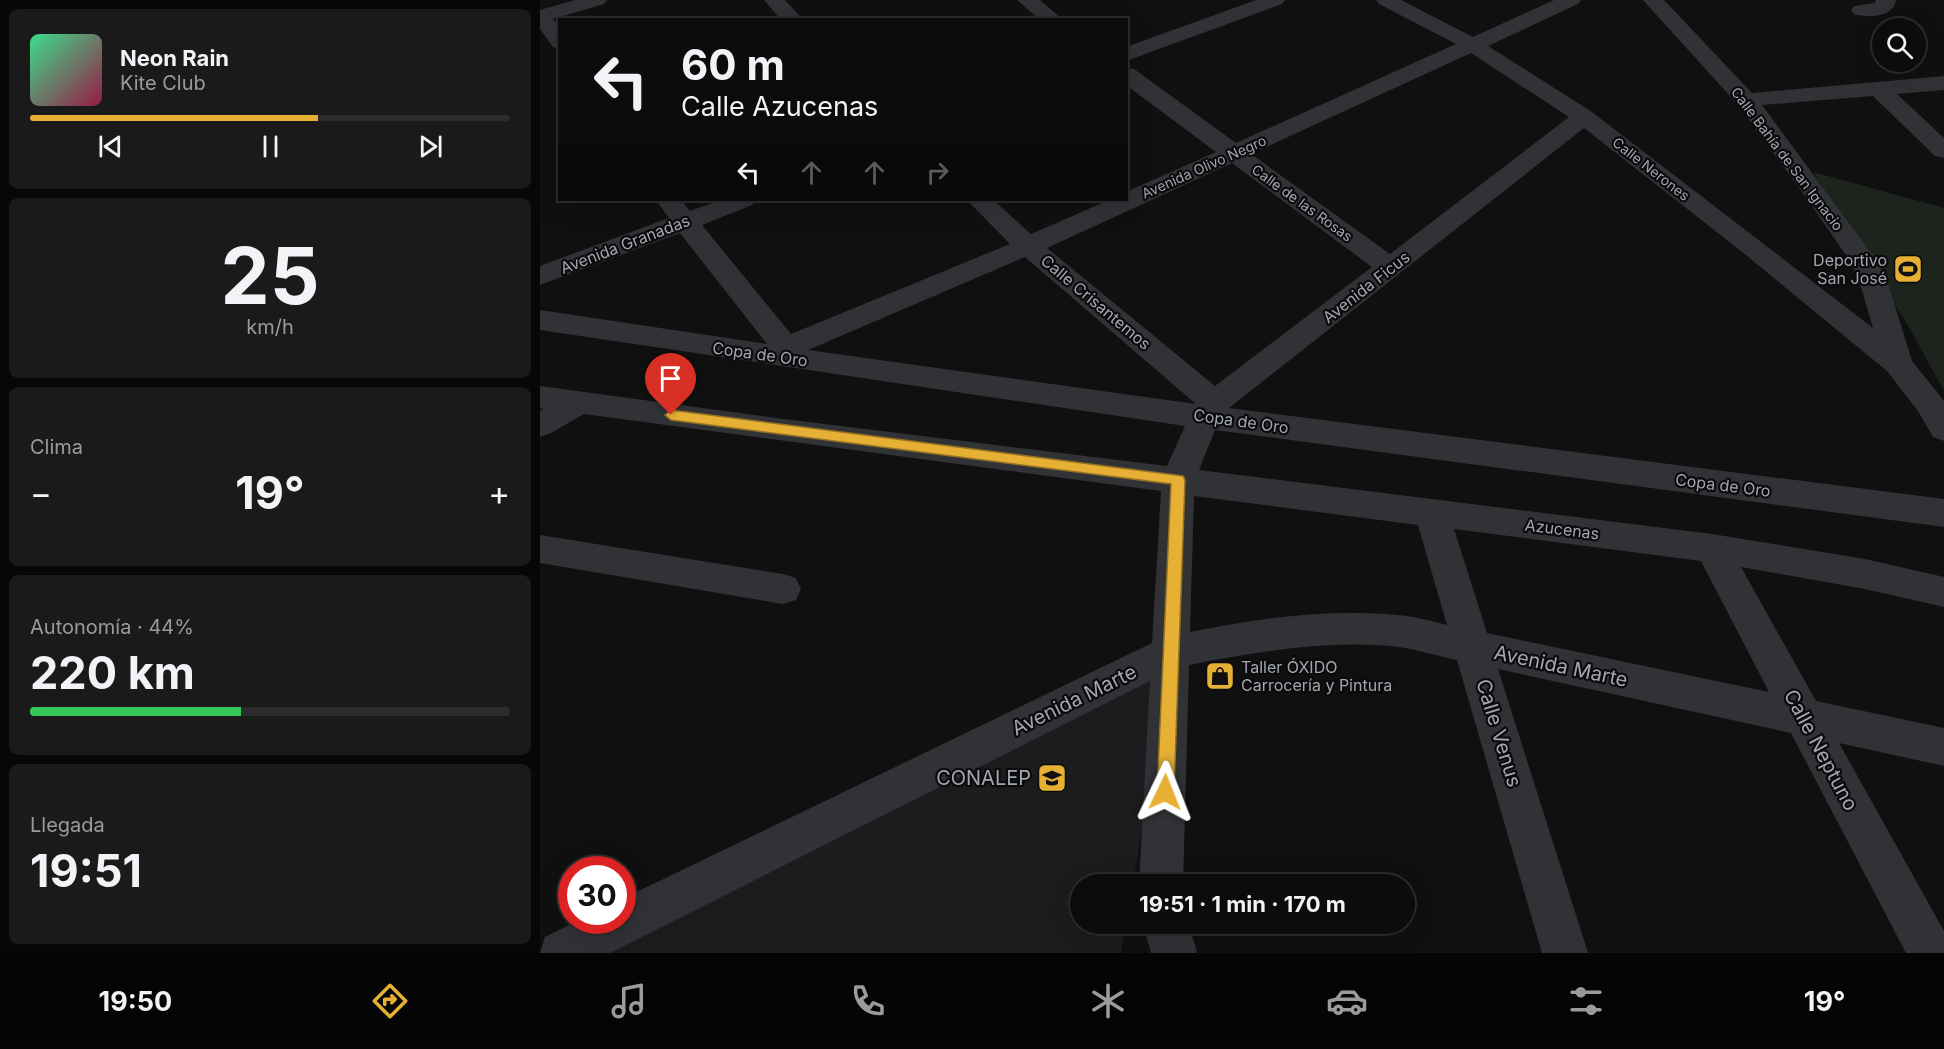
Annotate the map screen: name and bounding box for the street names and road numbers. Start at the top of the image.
street label: Calle Bahía de San Ignacio [1728,84,1847,234]
street label: Avenida Olivo Negro [1139,131,1269,202]
street label: Calle Nerones [1609,133,1693,204]
street label: Calle de las Rosas [1249,160,1356,245]
street label: Avenida Granadas [557,210,693,278]
street label: Avenida Ficus [1318,247,1414,327]
street label: Calle Crisantemos [1037,250,1155,354]
street label: Copa de Oro [711,337,809,371]
street label: Copa de Oro [1192,404,1290,438]
street label: Copa de Oro [1674,469,1772,501]
street label: Azucenas [1524,515,1600,543]
street label: Avenida Marte [1492,640,1630,692]
street label: Avenida Marte [1008,659,1140,741]
street label: Calle Venus [1471,676,1527,790]
street label: Calle Neptuno [1779,685,1863,815]

